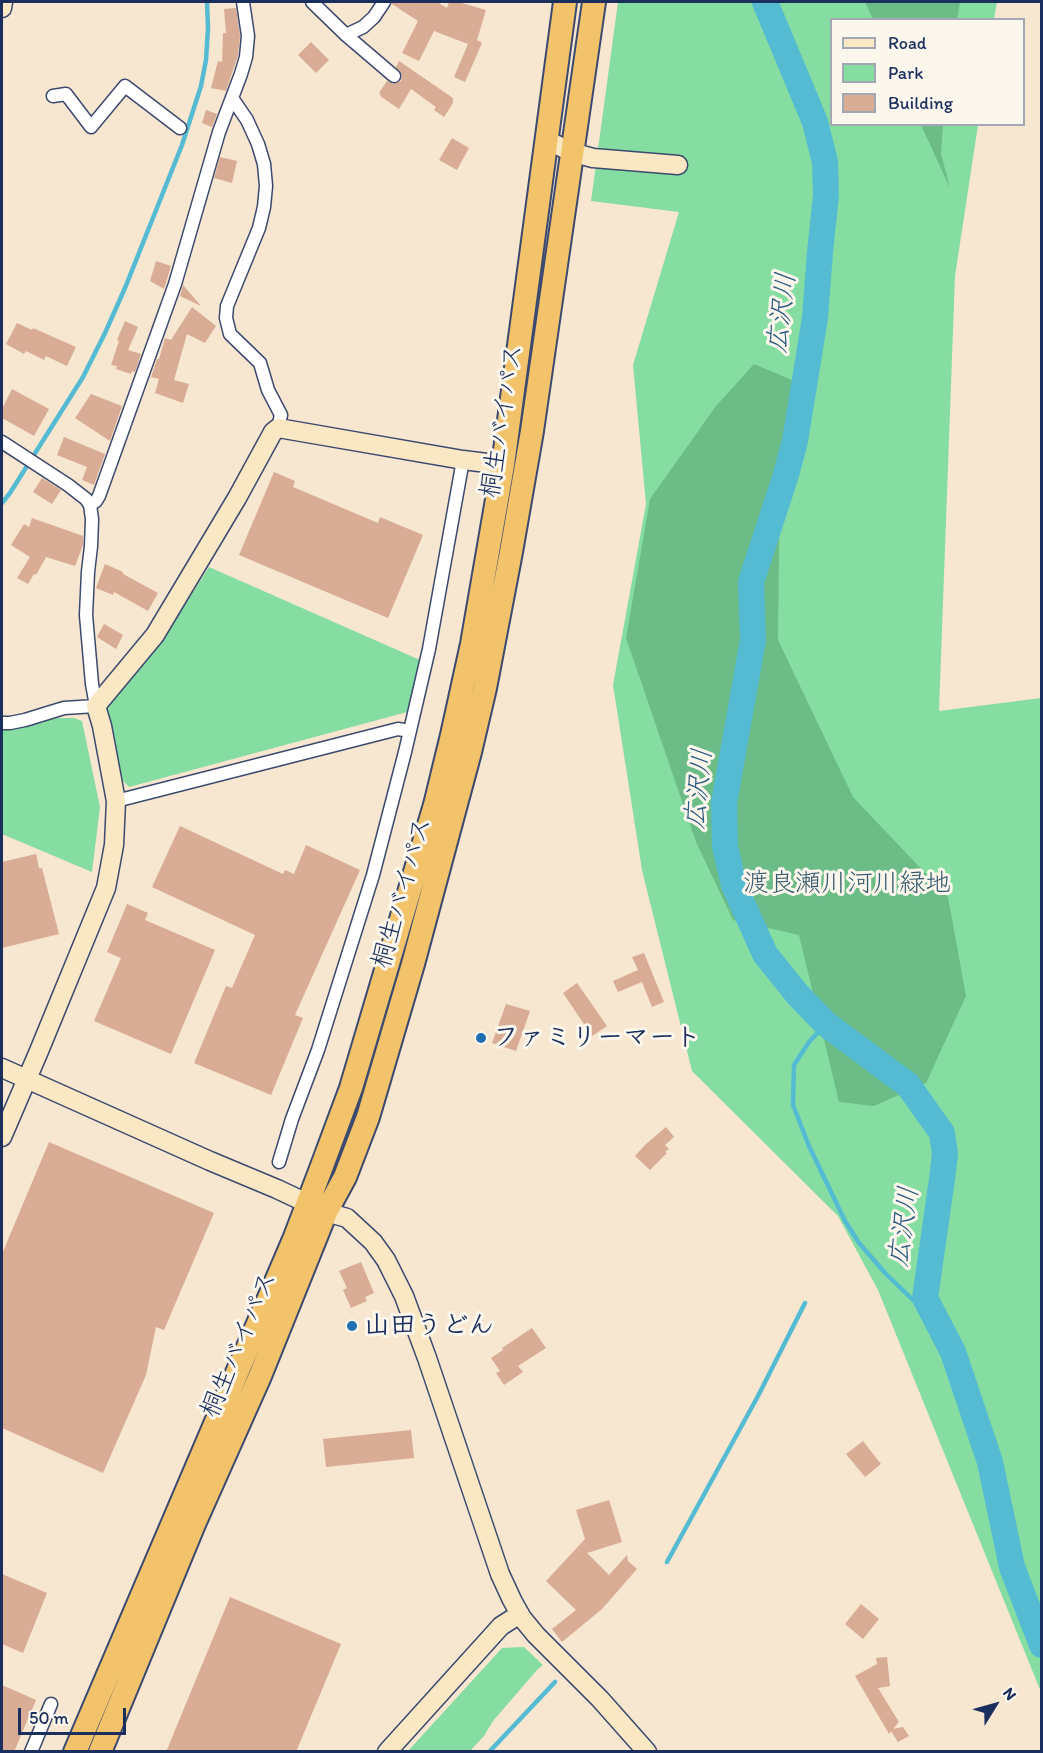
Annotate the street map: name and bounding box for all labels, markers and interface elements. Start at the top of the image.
legend [830,18,1025,126]
text: Road [888,32,927,54]
text: Park [888,62,923,84]
text: Building [888,92,953,114]
water label: 広沢川 [762,271,804,355]
street label: 桐生バイパス [475,342,531,500]
water label: 広沢川 [680,747,720,831]
street label: 桐生バイパス [367,814,439,972]
park label: 渡良瀬川河川緑地 [743,868,951,900]
place label: ファミリーマート [493,1022,701,1054]
marker: ファミリーマート [474,1031,488,1045]
water label: 広沢川 [883,1185,927,1269]
street label: 桐生バイパス [195,1267,285,1423]
place label: 山田うどん [364,1310,494,1342]
marker: 山田うどん [345,1319,359,1333]
north arrow [965,1675,1025,1735]
text: N [999,1684,1021,1704]
scale bar [21,1696,129,1734]
text: 50 m [29,1707,69,1729]

